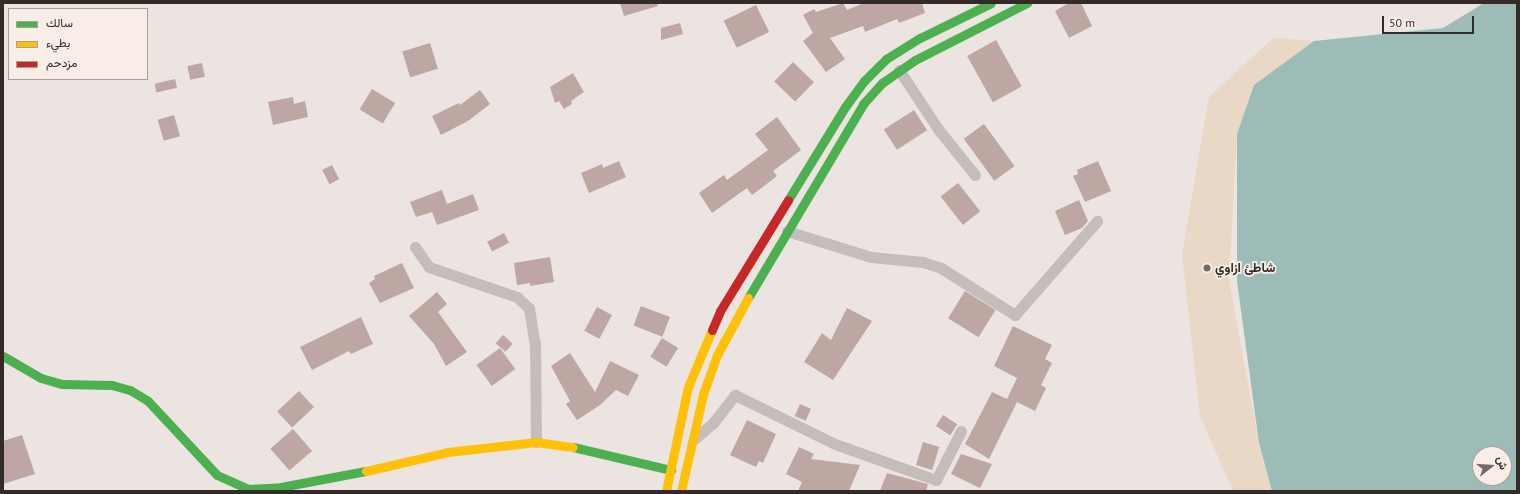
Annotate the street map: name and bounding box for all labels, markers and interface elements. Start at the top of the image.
legend [8,8,148,80]
scale bar [1384,8,1476,34]
text: سالك [46,15,73,30]
text: 50 m [1389,15,1415,30]
text: بطيء [46,35,70,50]
text: مزدحم [46,55,77,70]
place label: شاطئ ازاوي [1215,260,1275,276]
marker: شاطئ ازاوي [1202,263,1212,273]
north arrow [1472,446,1512,486]
text: ش [1494,454,1511,471]

